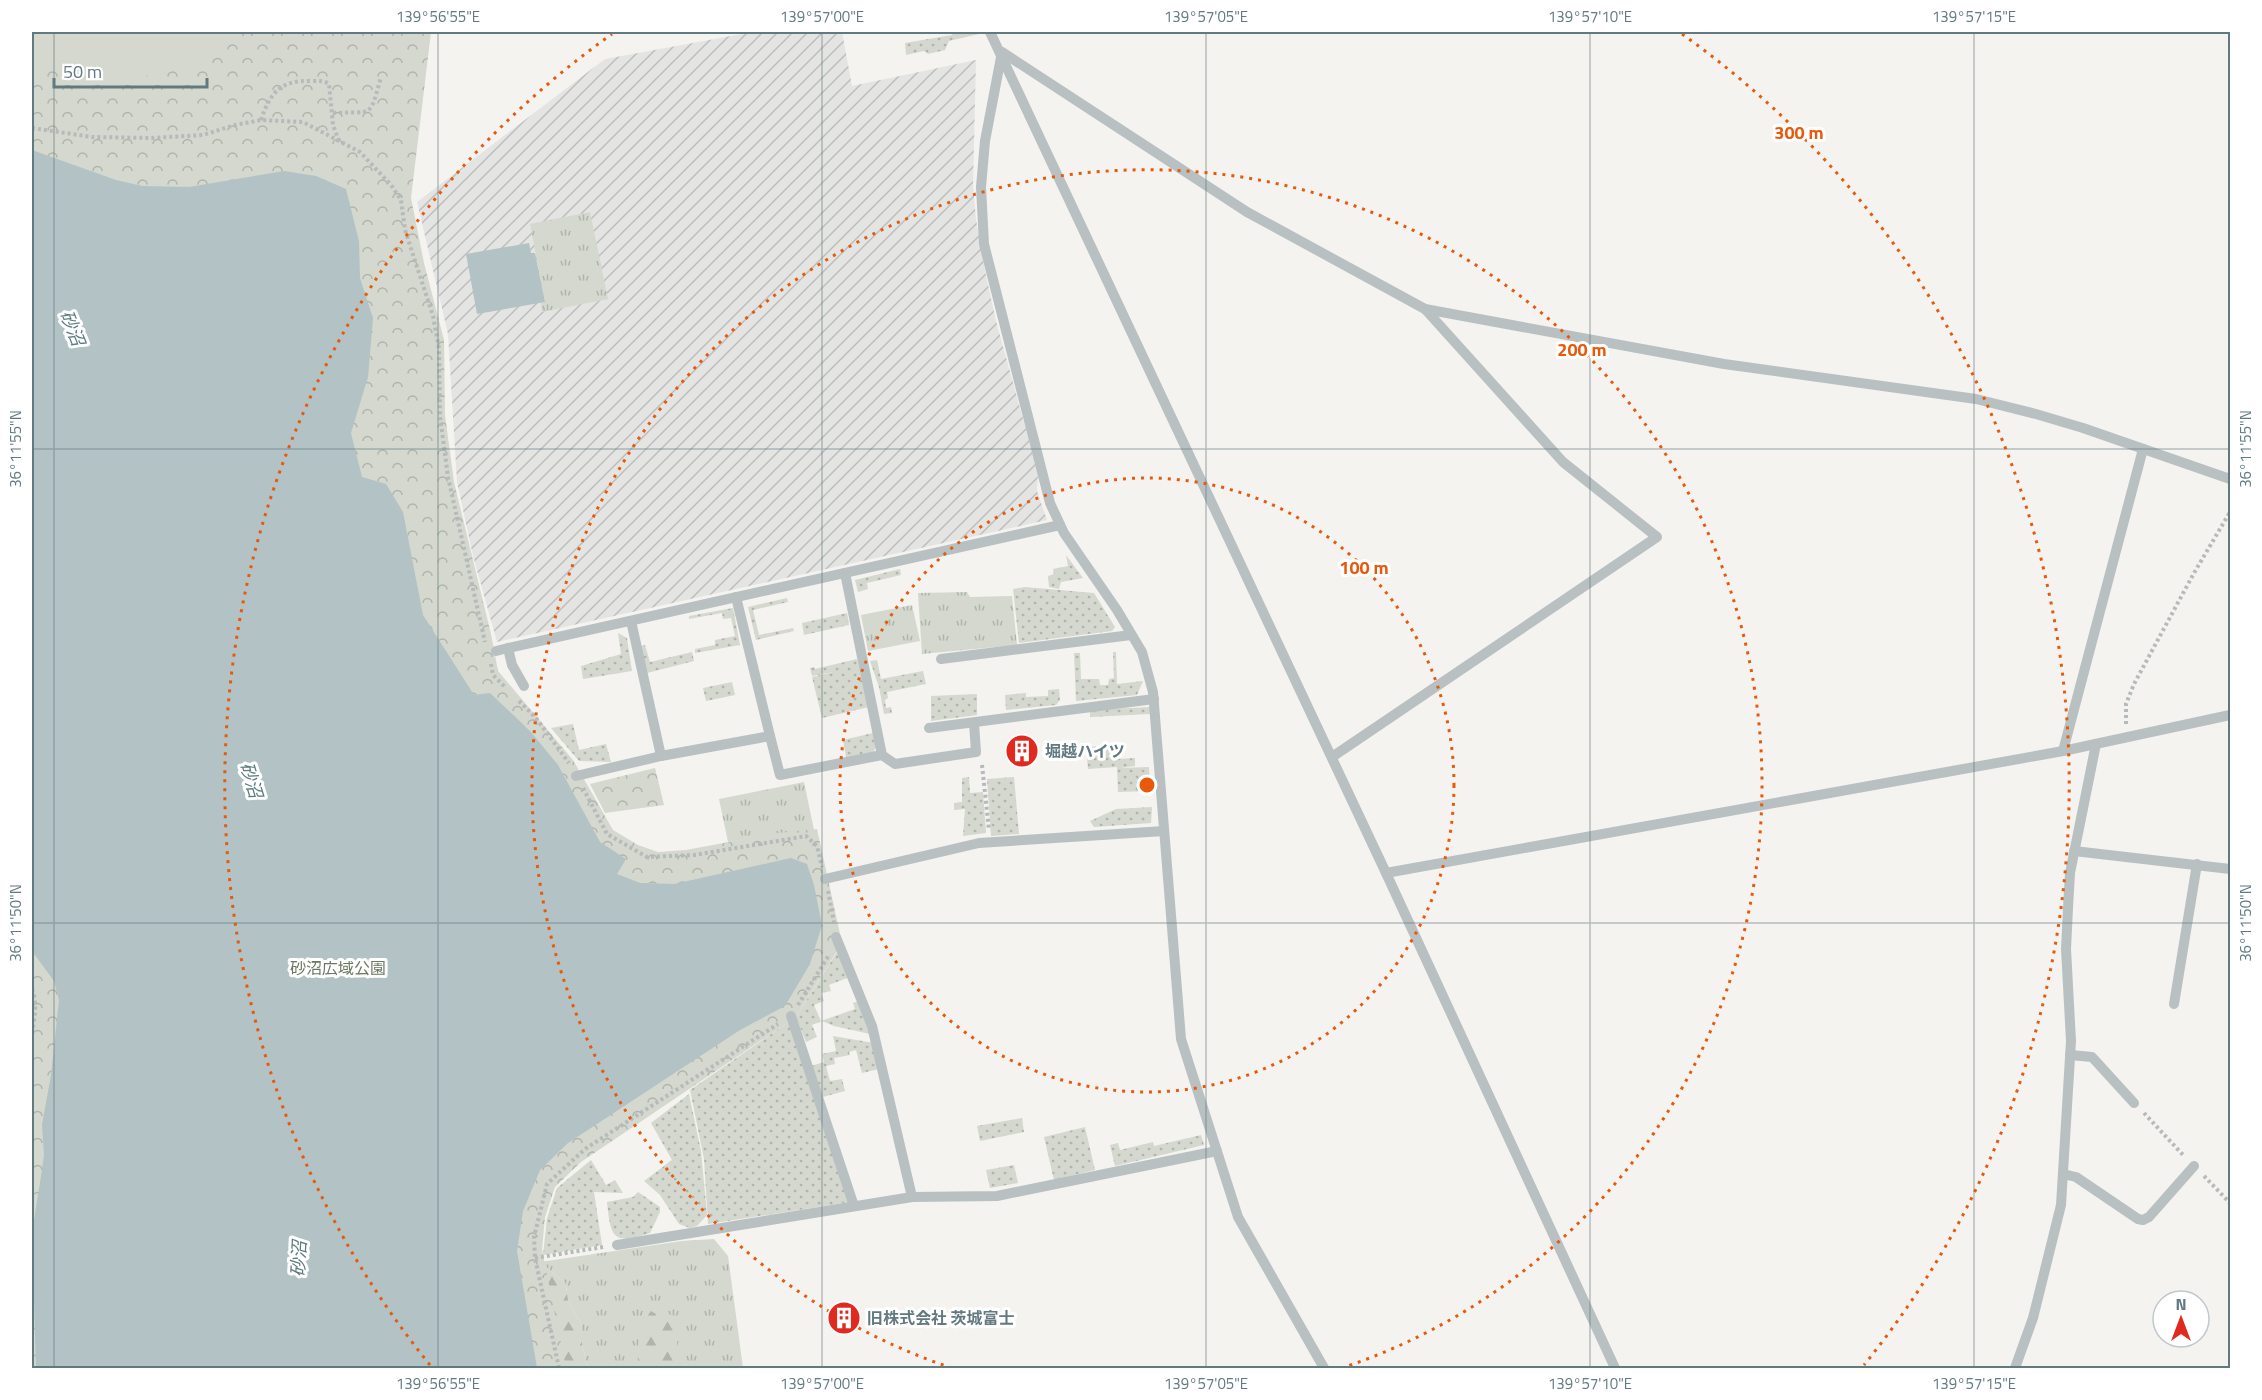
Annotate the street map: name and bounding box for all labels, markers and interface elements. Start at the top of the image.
text: 139°56'55"E [396,5,480,28]
text: 139°57'00"E [780,5,864,28]
text: 139°57'05"E [1164,5,1248,28]
text: 139°57'10"E [1548,5,1632,28]
text: 139°57'15"E [1932,5,2016,28]
scale bar [54,51,207,89]
text: 50 m [63,58,102,85]
text: 300 m [1774,119,1824,146]
water label: 砂沼 [53,306,93,352]
text: 200 m [1557,336,1607,363]
text: 36°11'55"N [4,410,27,488]
text: 36°11'55"N [2234,410,2257,488]
text: 100 m [1339,554,1389,581]
building icon: 堀越ハイツ [1004,733,1040,769]
place label: 堀越ハイツ [1045,739,1125,763]
water label: 砂沼 [233,759,271,804]
centre of rings [1137,775,1157,795]
text: 36°11'50"N [4,884,27,962]
text: 36°11'50"N [2234,884,2257,962]
park label: 砂沼広域公園 [290,956,386,980]
water label: 砂沼 [284,1237,313,1278]
north arrow [2151,1289,2211,1349]
text: N [2175,1292,2187,1316]
building icon: 旧株式会社 茨城富士 [826,1300,862,1336]
place label: 旧株式会社 茨城富士 [867,1306,1015,1330]
text: 139°56'55"E [396,1372,480,1395]
text: 139°57'00"E [780,1372,864,1395]
text: 139°57'05"E [1164,1372,1248,1395]
text: 139°57'10"E [1548,1372,1632,1395]
text: 139°57'15"E [1932,1372,2016,1395]

